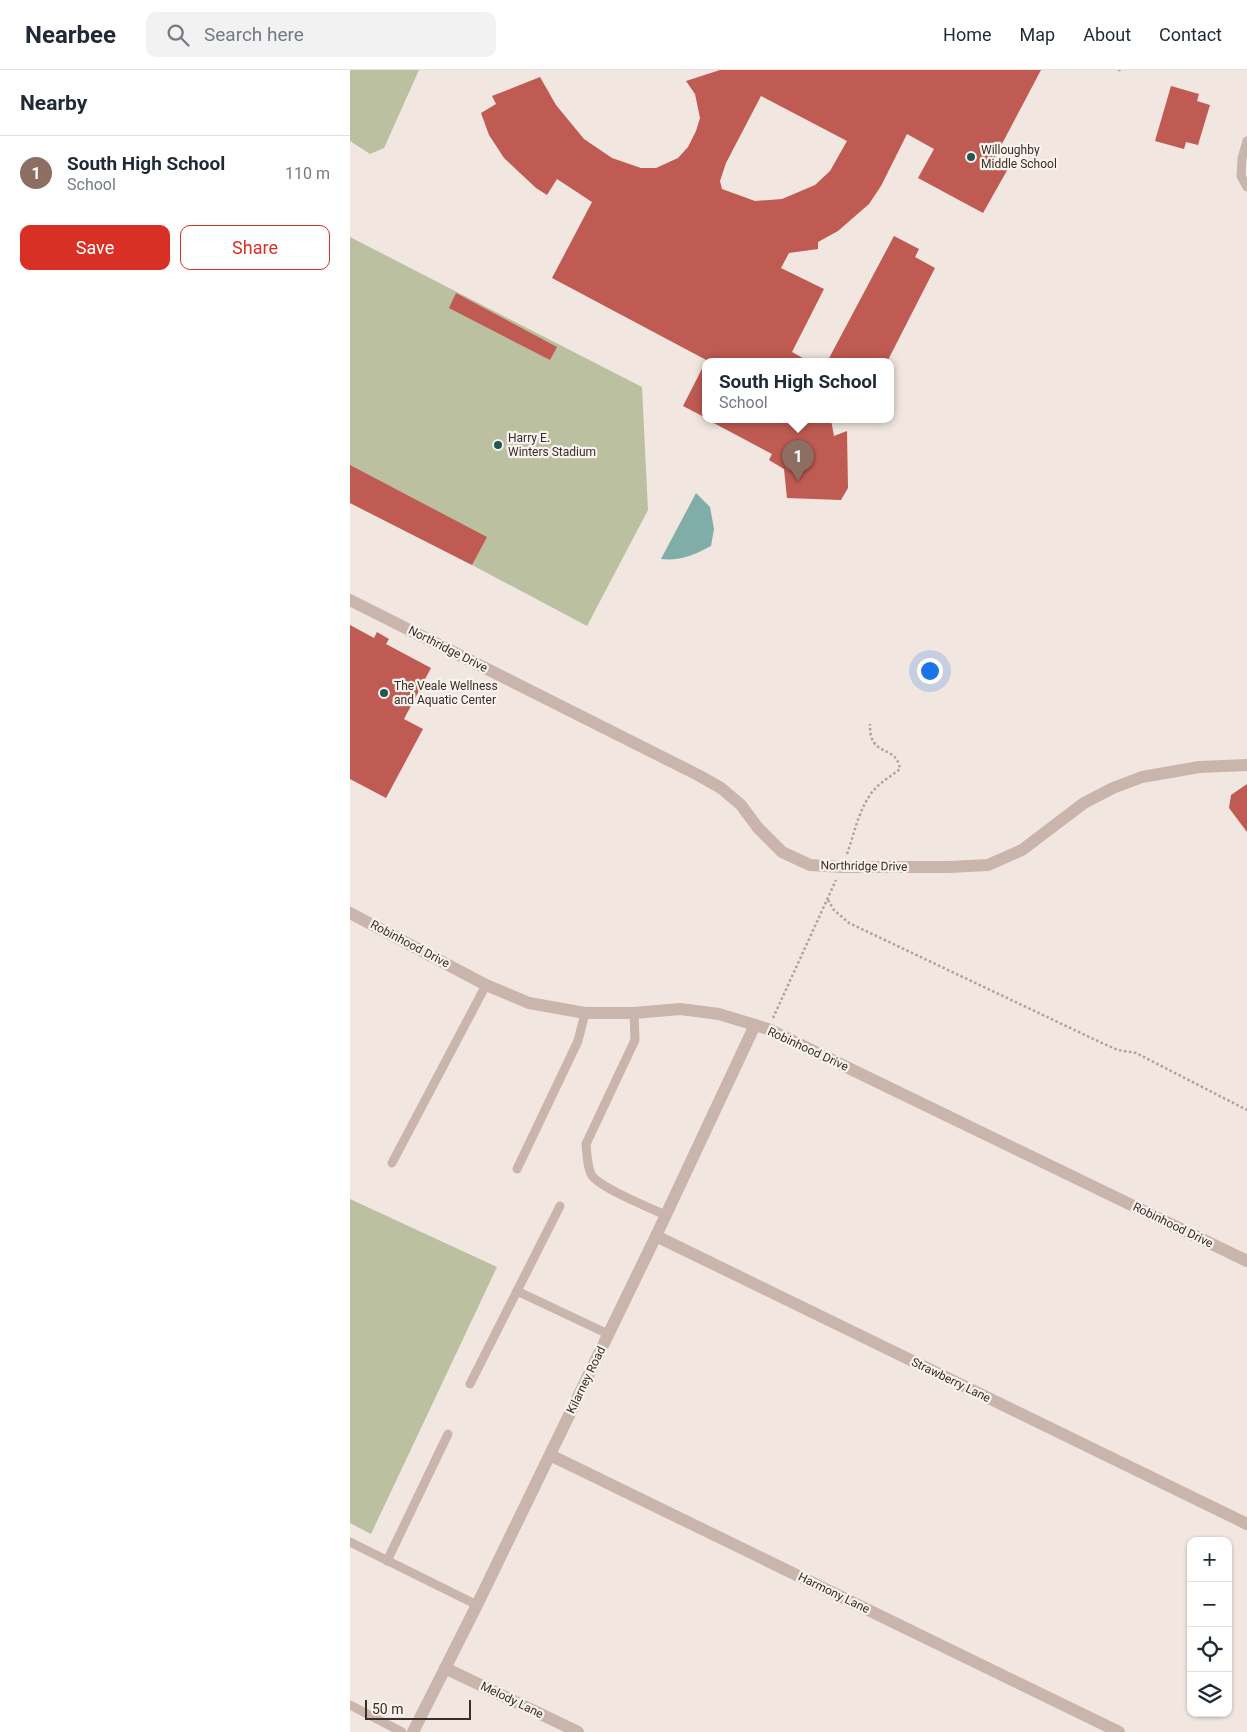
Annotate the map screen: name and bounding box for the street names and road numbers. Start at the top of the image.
street label: Northridge Drive [406,623,490,675]
street label: Northridge Drive [820,858,908,874]
street label: Robinhood Drive [368,917,452,971]
street label: Robinhood Drive [765,1024,851,1074]
street label: Robinhood Drive [1131,1200,1215,1250]
street label: Kilarney Road [564,1344,608,1416]
street label: Strawberry Lane [909,1355,993,1405]
street label: Harmony Lane [796,1570,872,1616]
street label: Melody Lane [478,1679,546,1721]

